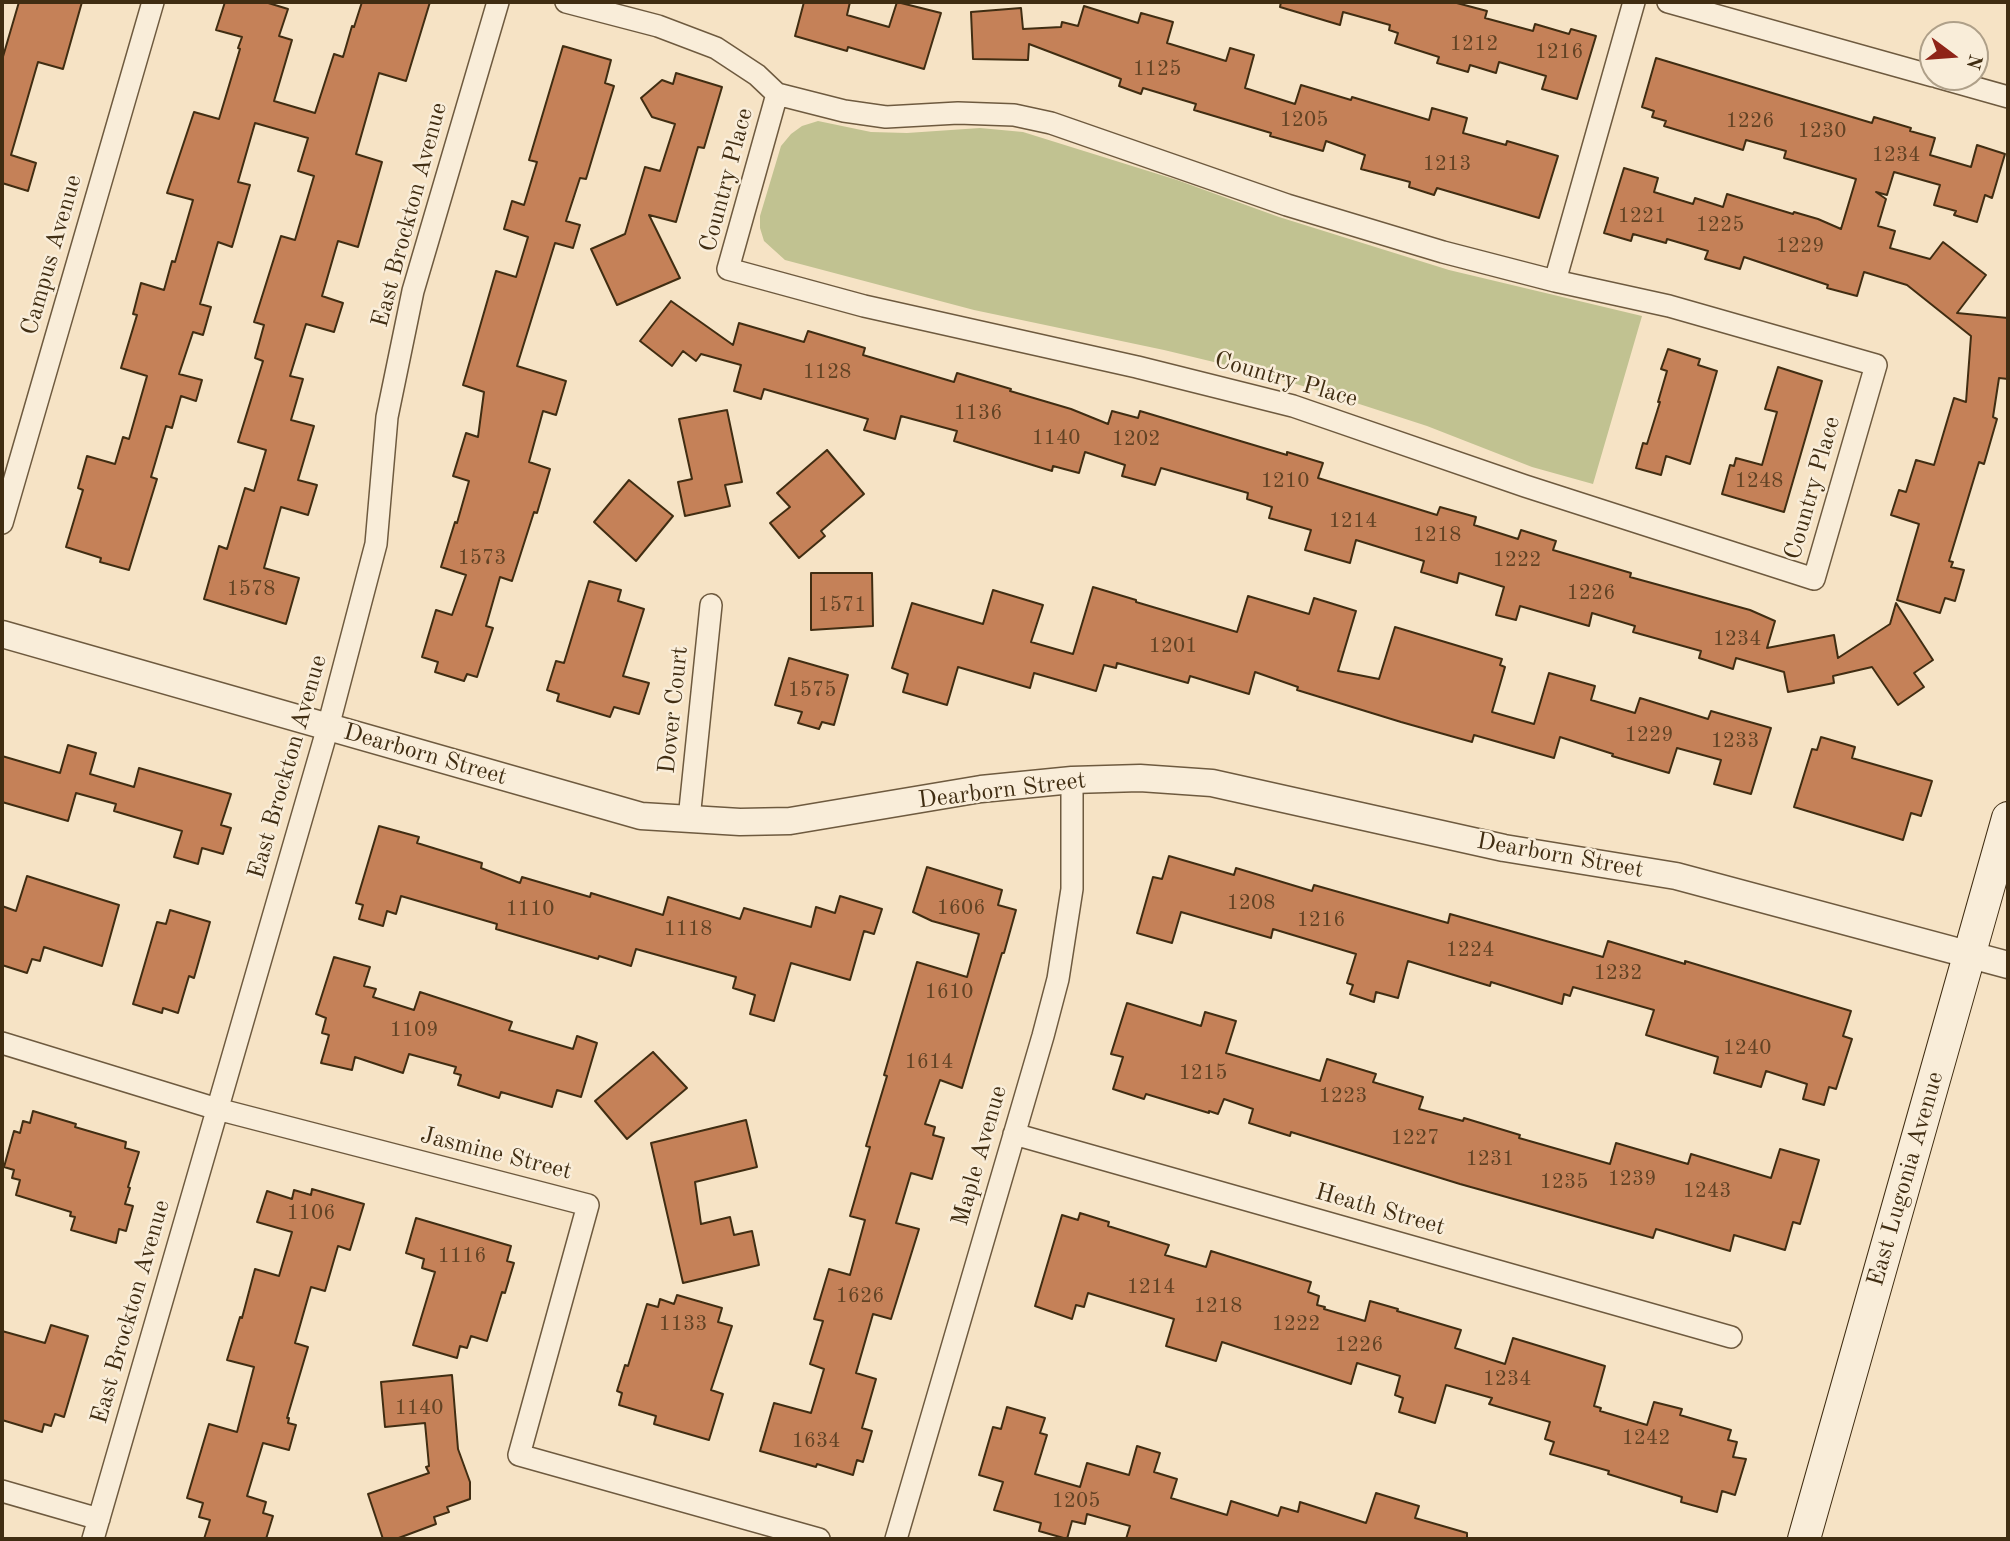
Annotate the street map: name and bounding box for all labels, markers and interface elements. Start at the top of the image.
north arrow [1919,21,1989,91]
house number: 1212 [1450,31,1498,57]
house number: 1216 [1535,39,1583,65]
text: N [1962,52,1984,71]
house number: 1125 [1133,56,1181,82]
street label: East Brockton Avenue [366,100,454,330]
street label: Country Place [694,105,760,255]
house number: 1205 [1280,107,1328,133]
house number: 1226 [1726,108,1774,134]
house number: 1230 [1798,118,1846,144]
house number: 1234 [1872,142,1920,168]
house number: 1213 [1423,151,1471,177]
street label: Campus Avenue [15,171,89,339]
house number: 1221 [1618,203,1666,229]
house number: 1225 [1696,212,1744,238]
house number: 1229 [1776,233,1824,259]
street label: Country Place [1211,346,1361,414]
house number: 1128 [803,359,851,385]
house number: 1136 [954,400,1002,426]
street label: Country Place [1779,413,1847,563]
house number: 1140 [1032,425,1080,451]
house number: 1202 [1112,426,1160,452]
house number: 1210 [1261,468,1309,494]
house number: 1248 [1735,468,1783,494]
house number: 1214 [1329,508,1377,534]
house number: 1218 [1413,522,1461,548]
house number: 1573 [458,545,506,571]
house number: 1222 [1493,547,1541,573]
house number: 1578 [227,576,275,602]
house number: 1226 [1567,580,1615,606]
house number: 1571 [818,592,866,618]
house number: 1234 [1713,626,1761,652]
house number: 1201 [1149,633,1197,659]
street label: Dover Court [653,645,695,775]
street label: East Brockton Avenue [242,652,334,882]
house number: 1575 [788,677,836,703]
street label: Dearborn Street [340,718,510,792]
house number: 1229 [1625,722,1673,748]
house number: 1233 [1711,728,1759,754]
street label: Dearborn Street [916,766,1088,816]
street label: Dearborn Street [1474,827,1646,885]
house number: 1208 [1227,890,1275,916]
house number: 1606 [937,895,985,921]
house number: 1110 [506,896,554,922]
house number: 1216 [1297,907,1345,933]
house number: 1118 [664,916,712,942]
house number: 1224 [1446,937,1494,963]
house number: 1232 [1594,960,1642,986]
house number: 1610 [925,979,973,1005]
house number: 1109 [390,1017,438,1043]
house number: 1240 [1723,1035,1771,1061]
house number: 1614 [905,1049,953,1075]
house number: 1215 [1179,1060,1227,1086]
street label: East Lugonia Avenue [1862,1068,1950,1290]
street label: Maple Avenue [946,1082,1014,1230]
house number: 1223 [1319,1083,1367,1109]
street label: Jasmine Street [417,1121,575,1187]
house number: 1227 [1391,1125,1439,1151]
house number: 1231 [1466,1146,1514,1172]
house number: 1239 [1608,1166,1656,1192]
house number: 1235 [1540,1169,1588,1195]
street label: Heath Street [1312,1178,1448,1242]
house number: 1243 [1683,1178,1731,1204]
street label: East Brockton Avenue [85,1197,177,1427]
house number: 1106 [287,1200,335,1226]
house number: 1116 [438,1243,486,1269]
house number: 1214 [1127,1274,1175,1300]
house number: 1626 [836,1283,884,1309]
house number: 1218 [1194,1293,1242,1319]
house number: 1133 [659,1311,707,1337]
house number: 1222 [1272,1311,1320,1337]
house number: 1226 [1335,1332,1383,1358]
house number: 1234 [1483,1366,1531,1392]
house number: 1140 [395,1395,443,1421]
house number: 1242 [1622,1425,1670,1451]
house number: 1634 [792,1428,840,1454]
house number: 1205 [1052,1488,1100,1514]

